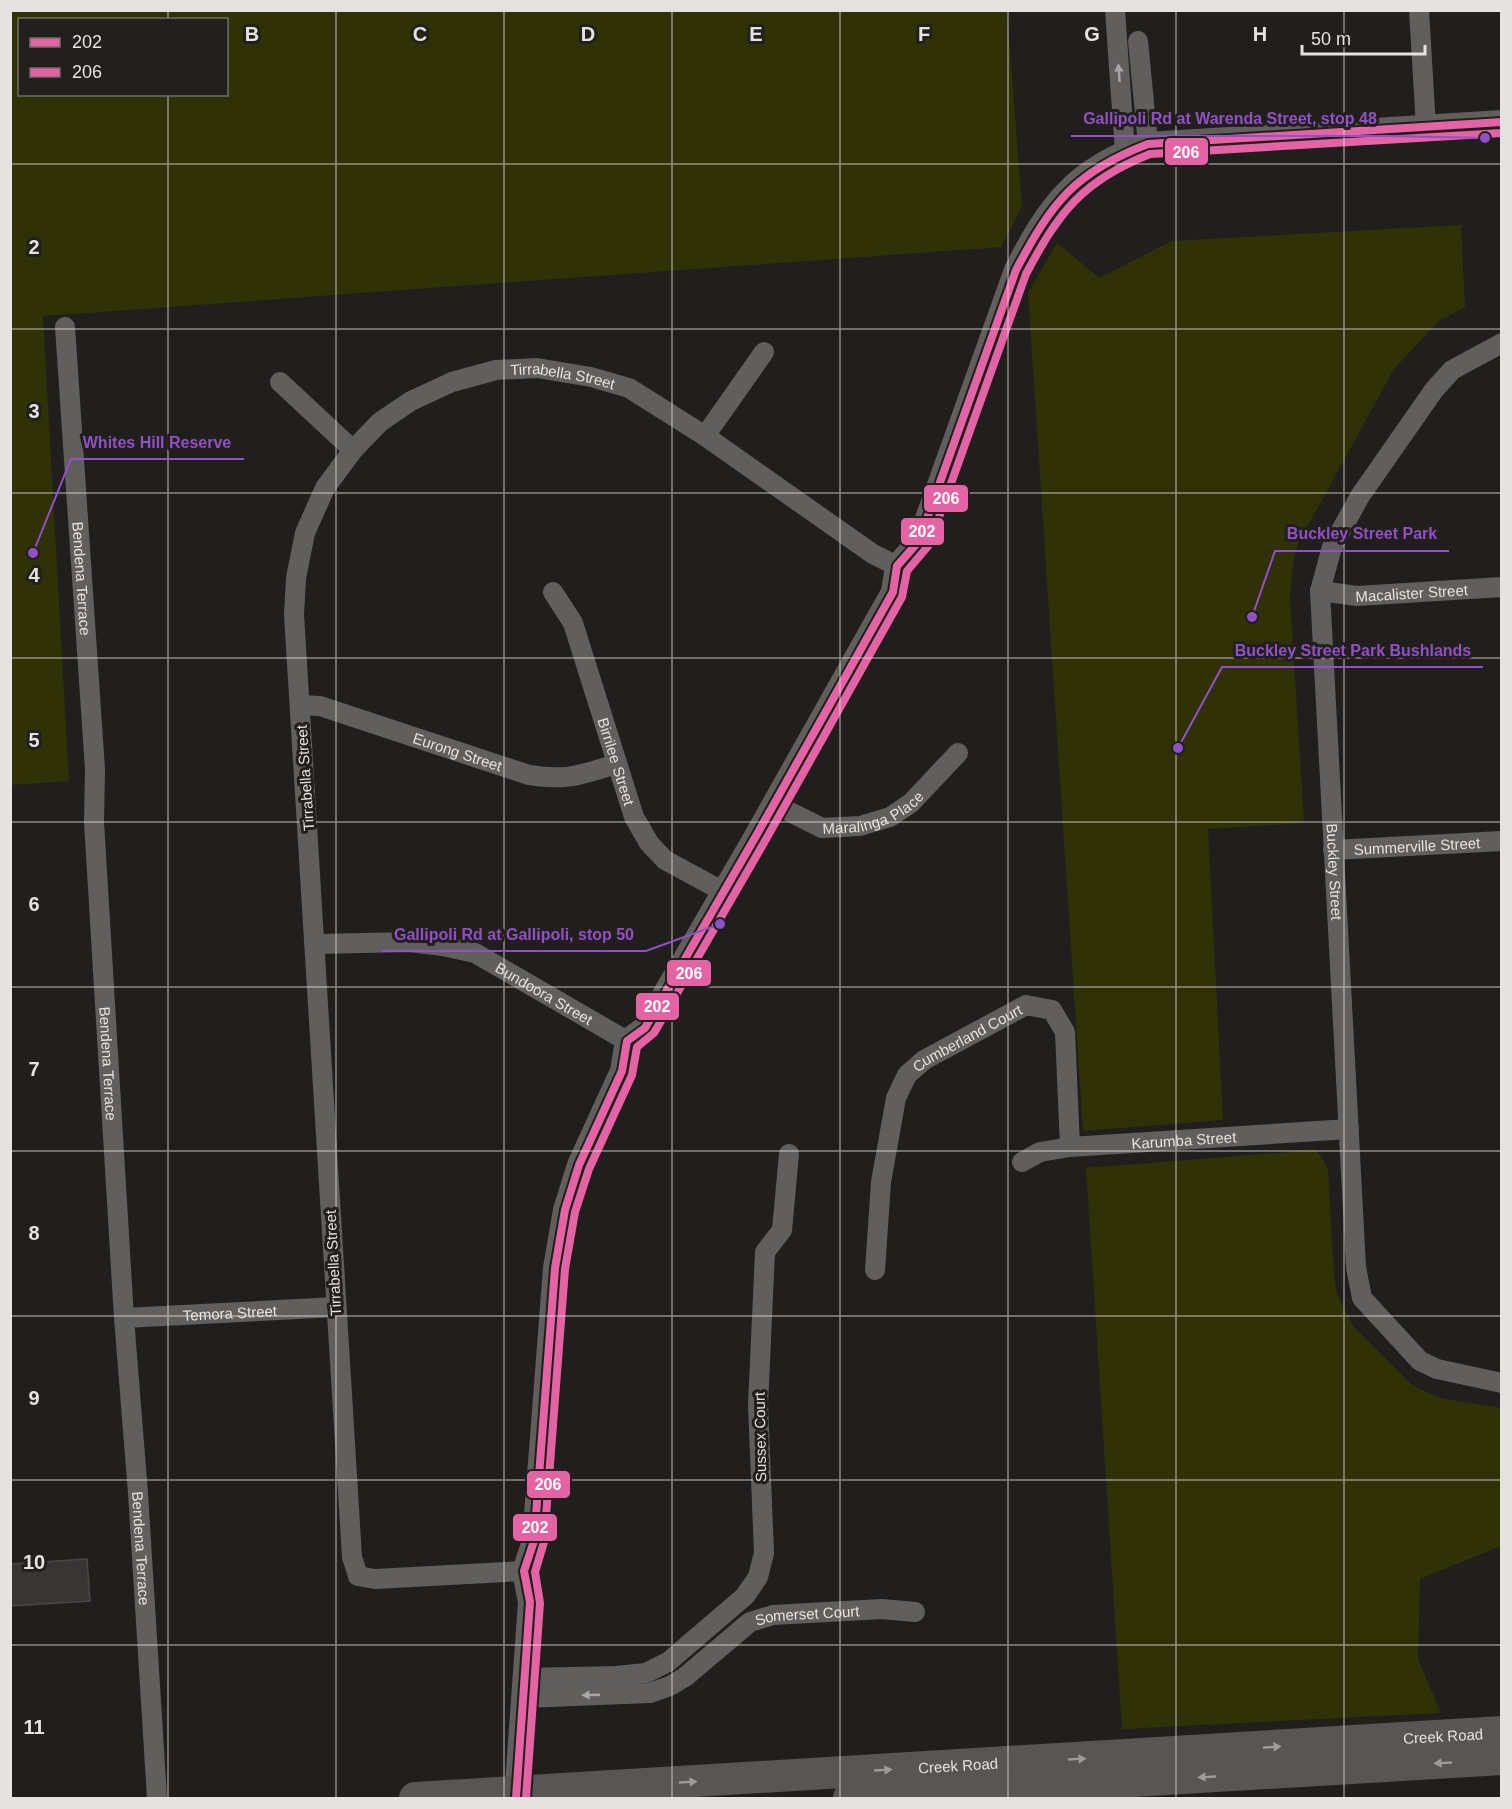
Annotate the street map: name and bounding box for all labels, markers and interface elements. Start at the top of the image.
legend [18,18,228,96]
scale bar [1302,18,1425,56]
text: B [245,23,259,45]
text: C [413,23,427,45]
text: D [581,23,595,45]
text: E [749,23,763,45]
text: F [918,23,930,45]
text: G [1084,23,1100,45]
text: H [1253,23,1267,45]
text: 50 m [1311,29,1351,49]
text: 202 [72,32,102,52]
text: 206 [72,62,102,82]
one-way arrow [1115,63,1124,82]
callout: Gallipoli Rd at Warenda Street, stop 48 [1071,102,1389,136]
text: Gallipoli Rd at Warenda Street, stop 48 [1083,110,1377,127]
line badge: 206 [1164,137,1209,166]
text: 206 [1173,144,1199,161]
text: 2 [28,236,40,258]
street label: Tirrabella Street [510,359,618,392]
text: 3 [28,400,40,422]
callout: Whites Hill Reserve [71,425,244,459]
text: Whites Hill Reserve [83,434,231,451]
line badge: 206 [923,484,969,513]
text: 206 [933,490,959,507]
line badge: 202 [900,517,945,546]
callout: Buckley Street Park [1275,517,1449,551]
street label: Bendena Terrace [70,521,94,636]
text: 202 [909,523,935,540]
text: Buckley Street Park [1287,525,1437,542]
text: 4 [28,564,40,586]
street label: Macalister Street [1355,581,1469,605]
callout: Buckley Street Park Bushlands [1222,633,1483,667]
text: Buckley Street Park Bushlands [1235,642,1471,659]
street label: Birrilee Street [595,715,639,808]
street label: Tirrabella Street [293,724,317,832]
text: 5 [28,729,40,751]
street label: Eurong Street [411,729,505,774]
street label: Maralinga Place [822,787,926,836]
street label: Buckley Street [1324,823,1346,921]
street label: Summerville Street [1353,834,1481,857]
text: 6 [28,893,40,915]
callout: Gallipoli Rd at Gallipoli, stop 50 [382,917,646,951]
text: Gallipoli Rd at Gallipoli, stop 50 [394,926,634,943]
street label: Bundoora Street [493,958,596,1028]
line badge: 206 [666,959,712,987]
text: 206 [676,965,702,982]
line badge: 202 [635,992,680,1021]
text: 202 [644,998,670,1015]
street label: Cumberland Court [909,1000,1025,1075]
street label: Bendena Terrace [97,1006,121,1121]
text: 7 [28,1058,40,1080]
street label: Karumba Street [1131,1128,1238,1152]
street label: Tirrabella Street [322,1209,344,1316]
text: 8 [28,1222,40,1244]
street label: Temora Street [182,1302,278,1323]
text: 9 [28,1387,40,1409]
street label: Sussex Court [751,1391,769,1482]
line badge: 206 [526,1470,571,1499]
text: 206 [535,1476,561,1493]
street label: Bendena Terrace [129,1491,153,1606]
line badge: 202 [512,1513,558,1542]
text: 202 [522,1519,548,1536]
text: 10 [23,1551,45,1573]
street label: Somerset Court [753,1602,861,1629]
one-way arrow [582,1690,601,1700]
text: 11 [23,1716,45,1738]
street label: Creek Road [1403,1725,1484,1746]
one-way arrow [1262,1742,1281,1751]
street label: Creek Road [918,1754,998,1776]
one-way arrow [1068,1754,1087,1763]
one-way arrow [1434,1758,1453,1767]
one-way arrow [873,1766,892,1775]
one-way arrow [1197,1772,1216,1782]
one-way arrow [679,1777,698,1787]

